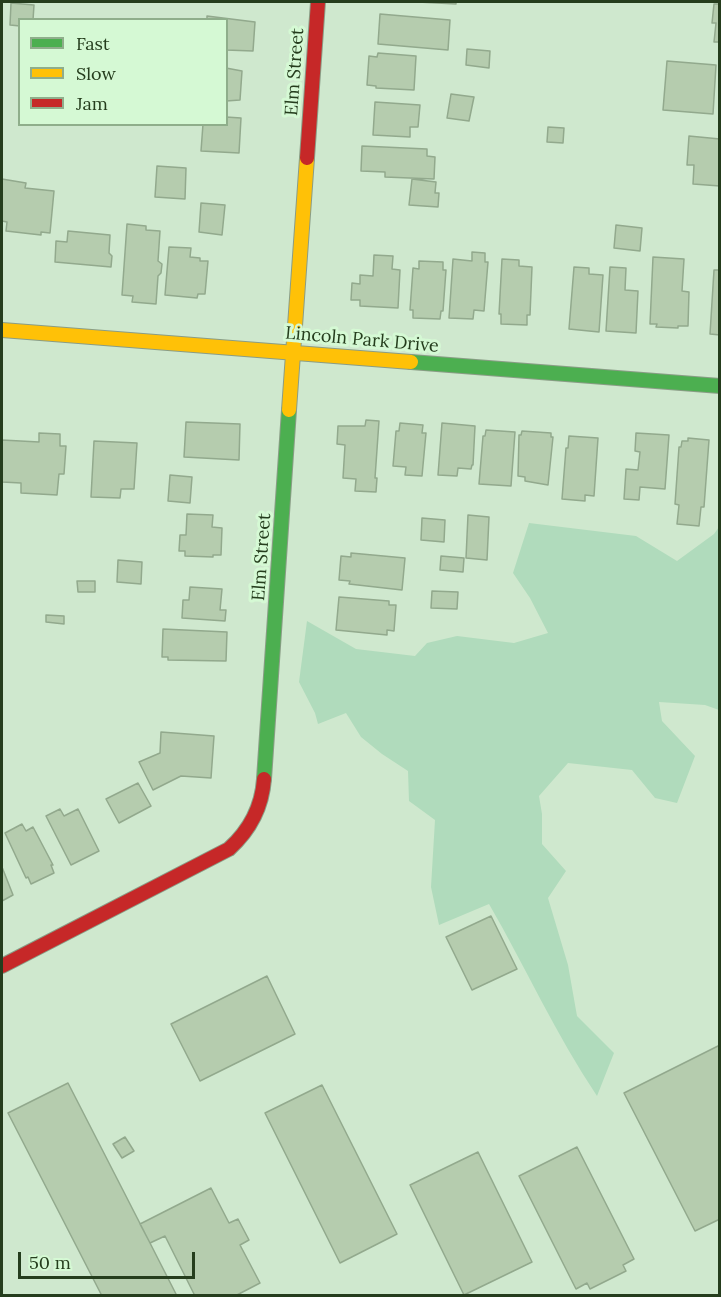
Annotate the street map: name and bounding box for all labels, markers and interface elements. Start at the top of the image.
legend [18,18,228,126]
street label: Elm Street [281,27,309,117]
text: Fast [76,32,110,55]
text: Slow [76,62,116,85]
text: Jam [76,92,108,115]
street label: Lincoln Park Drive [284,323,440,357]
street label: Elm Street [248,512,276,602]
scale bar [21,1240,198,1278]
text: 50 m [29,1251,71,1274]

